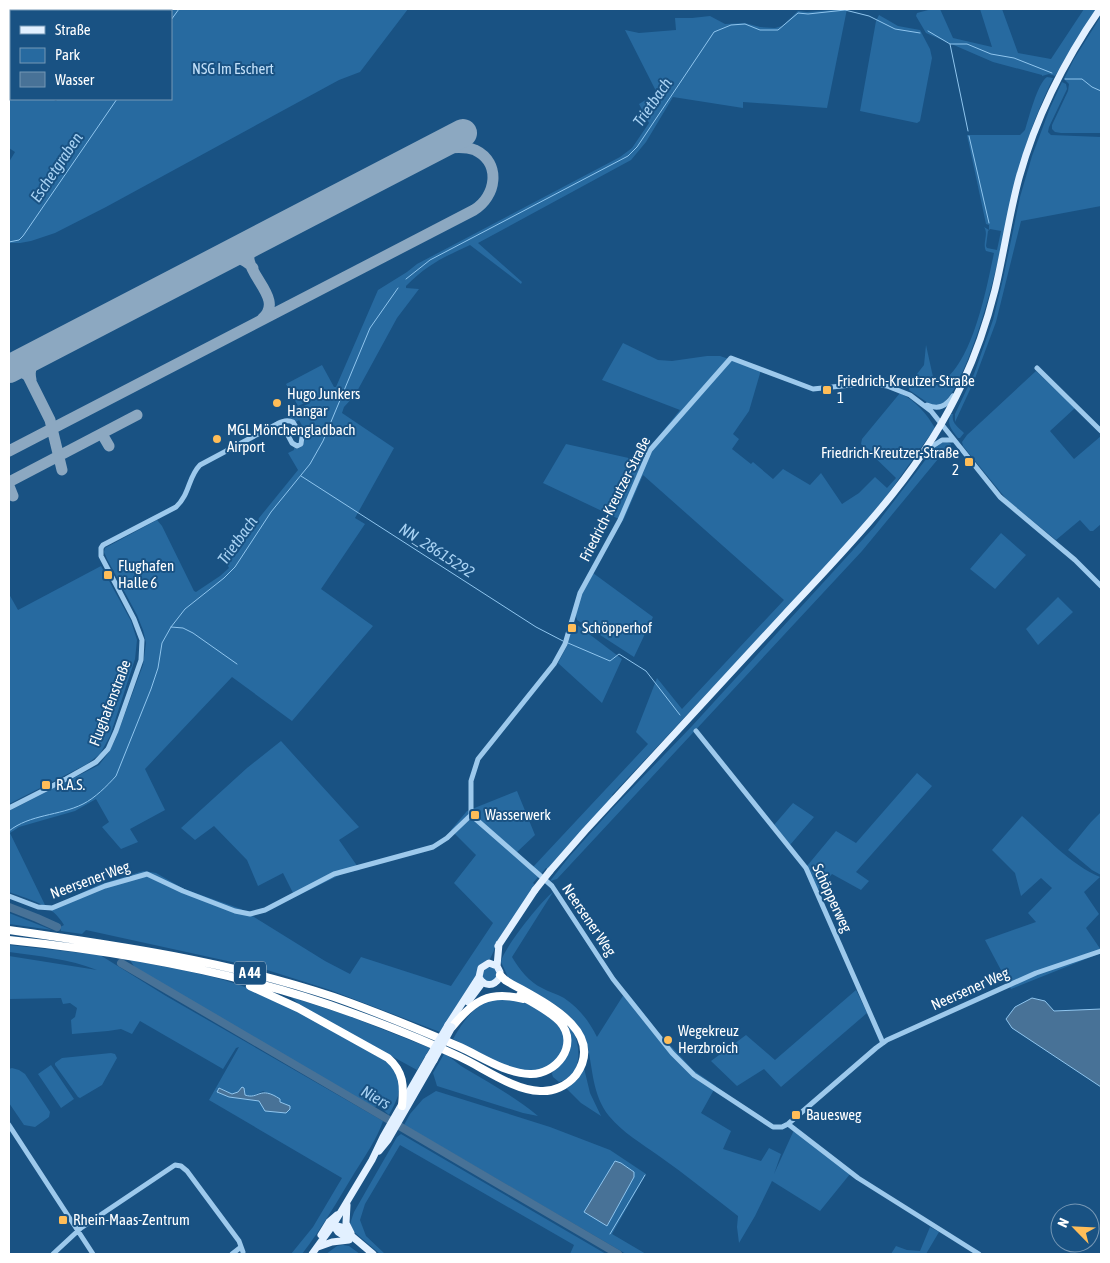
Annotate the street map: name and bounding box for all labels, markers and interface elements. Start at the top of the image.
legend [10,10,172,100]
text: Straße [55,21,91,38]
text: Park [55,46,80,63]
park label: NSG Im Eschert [192,60,274,77]
text: Wasser [55,71,95,88]
water label: Trietbach [629,74,675,130]
water label: Eschetgraben [26,129,87,206]
place label: Friedrich-Kreutzer-Straße 1 [837,372,975,406]
marker: Friedrich-Kreutzer-Straße 1 [821,384,833,396]
place label: Hugo Junkers Hangar [287,385,360,419]
marker: Hugo Junkers Hangar [271,397,283,409]
place label: MGL Mönchengladbach Airport [227,421,356,455]
marker: MGL Mönchengladbach Airport [211,433,223,445]
street label: Friedrich-Kreutzer-Straße [576,433,654,564]
place label: Friedrich-Kreutzer-Straße 2 [821,444,959,478]
marker: Friedrich-Kreutzer-Straße 2 [963,456,975,468]
water label: Trietbach [214,512,261,568]
water label: NN_28615292 [396,519,478,581]
place label: Flughafen Halle 6 [118,557,174,591]
marker: Flughafen Halle 6 [102,569,114,581]
place label: Schöpperhof [582,619,652,636]
marker: Schöpperhof [566,622,578,634]
street label: Flughafenstraße [85,657,134,748]
place label: R.A.S. [56,776,85,793]
marker: R.A.S. [40,779,52,791]
place label: Wasserwerk [485,806,551,823]
marker: Wasserwerk [469,809,481,821]
street label: Neersener Weg [48,857,132,902]
street label: Schöpperweg [809,861,856,935]
street label: Neersener Weg [559,880,620,959]
road number: A 44 [234,961,266,984]
street label: Neersener Weg [928,964,1012,1013]
place label: Wegekreuz Herzbroich [678,1022,739,1056]
marker: Wegekreuz Herzbroich [662,1034,674,1046]
water label: Niers [358,1082,394,1113]
place label: Bauesweg [806,1106,862,1123]
marker: Bauesweg [790,1109,802,1121]
north arrow [1050,1203,1100,1253]
place label: Rhein-Maas-Zentrum [73,1211,190,1228]
marker: Rhein-Maas-Zentrum [57,1214,69,1226]
text: N [1054,1216,1072,1230]

